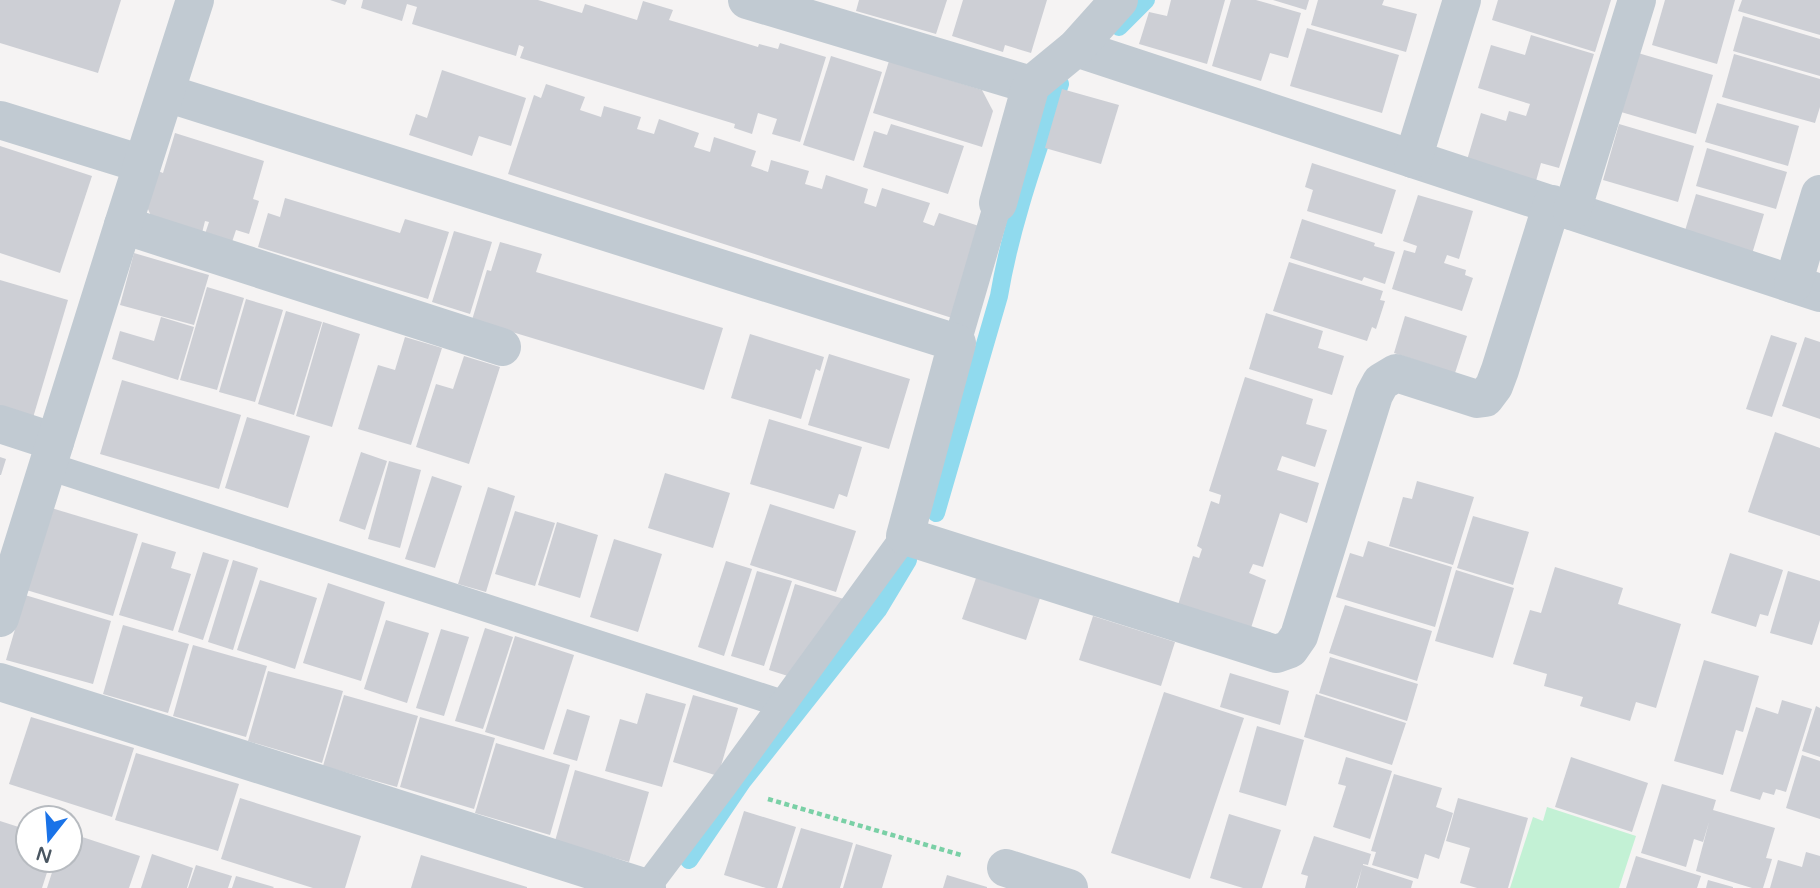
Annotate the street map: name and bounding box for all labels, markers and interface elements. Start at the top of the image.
north arrow [14,804,84,874]
text: N [34,842,55,867]

